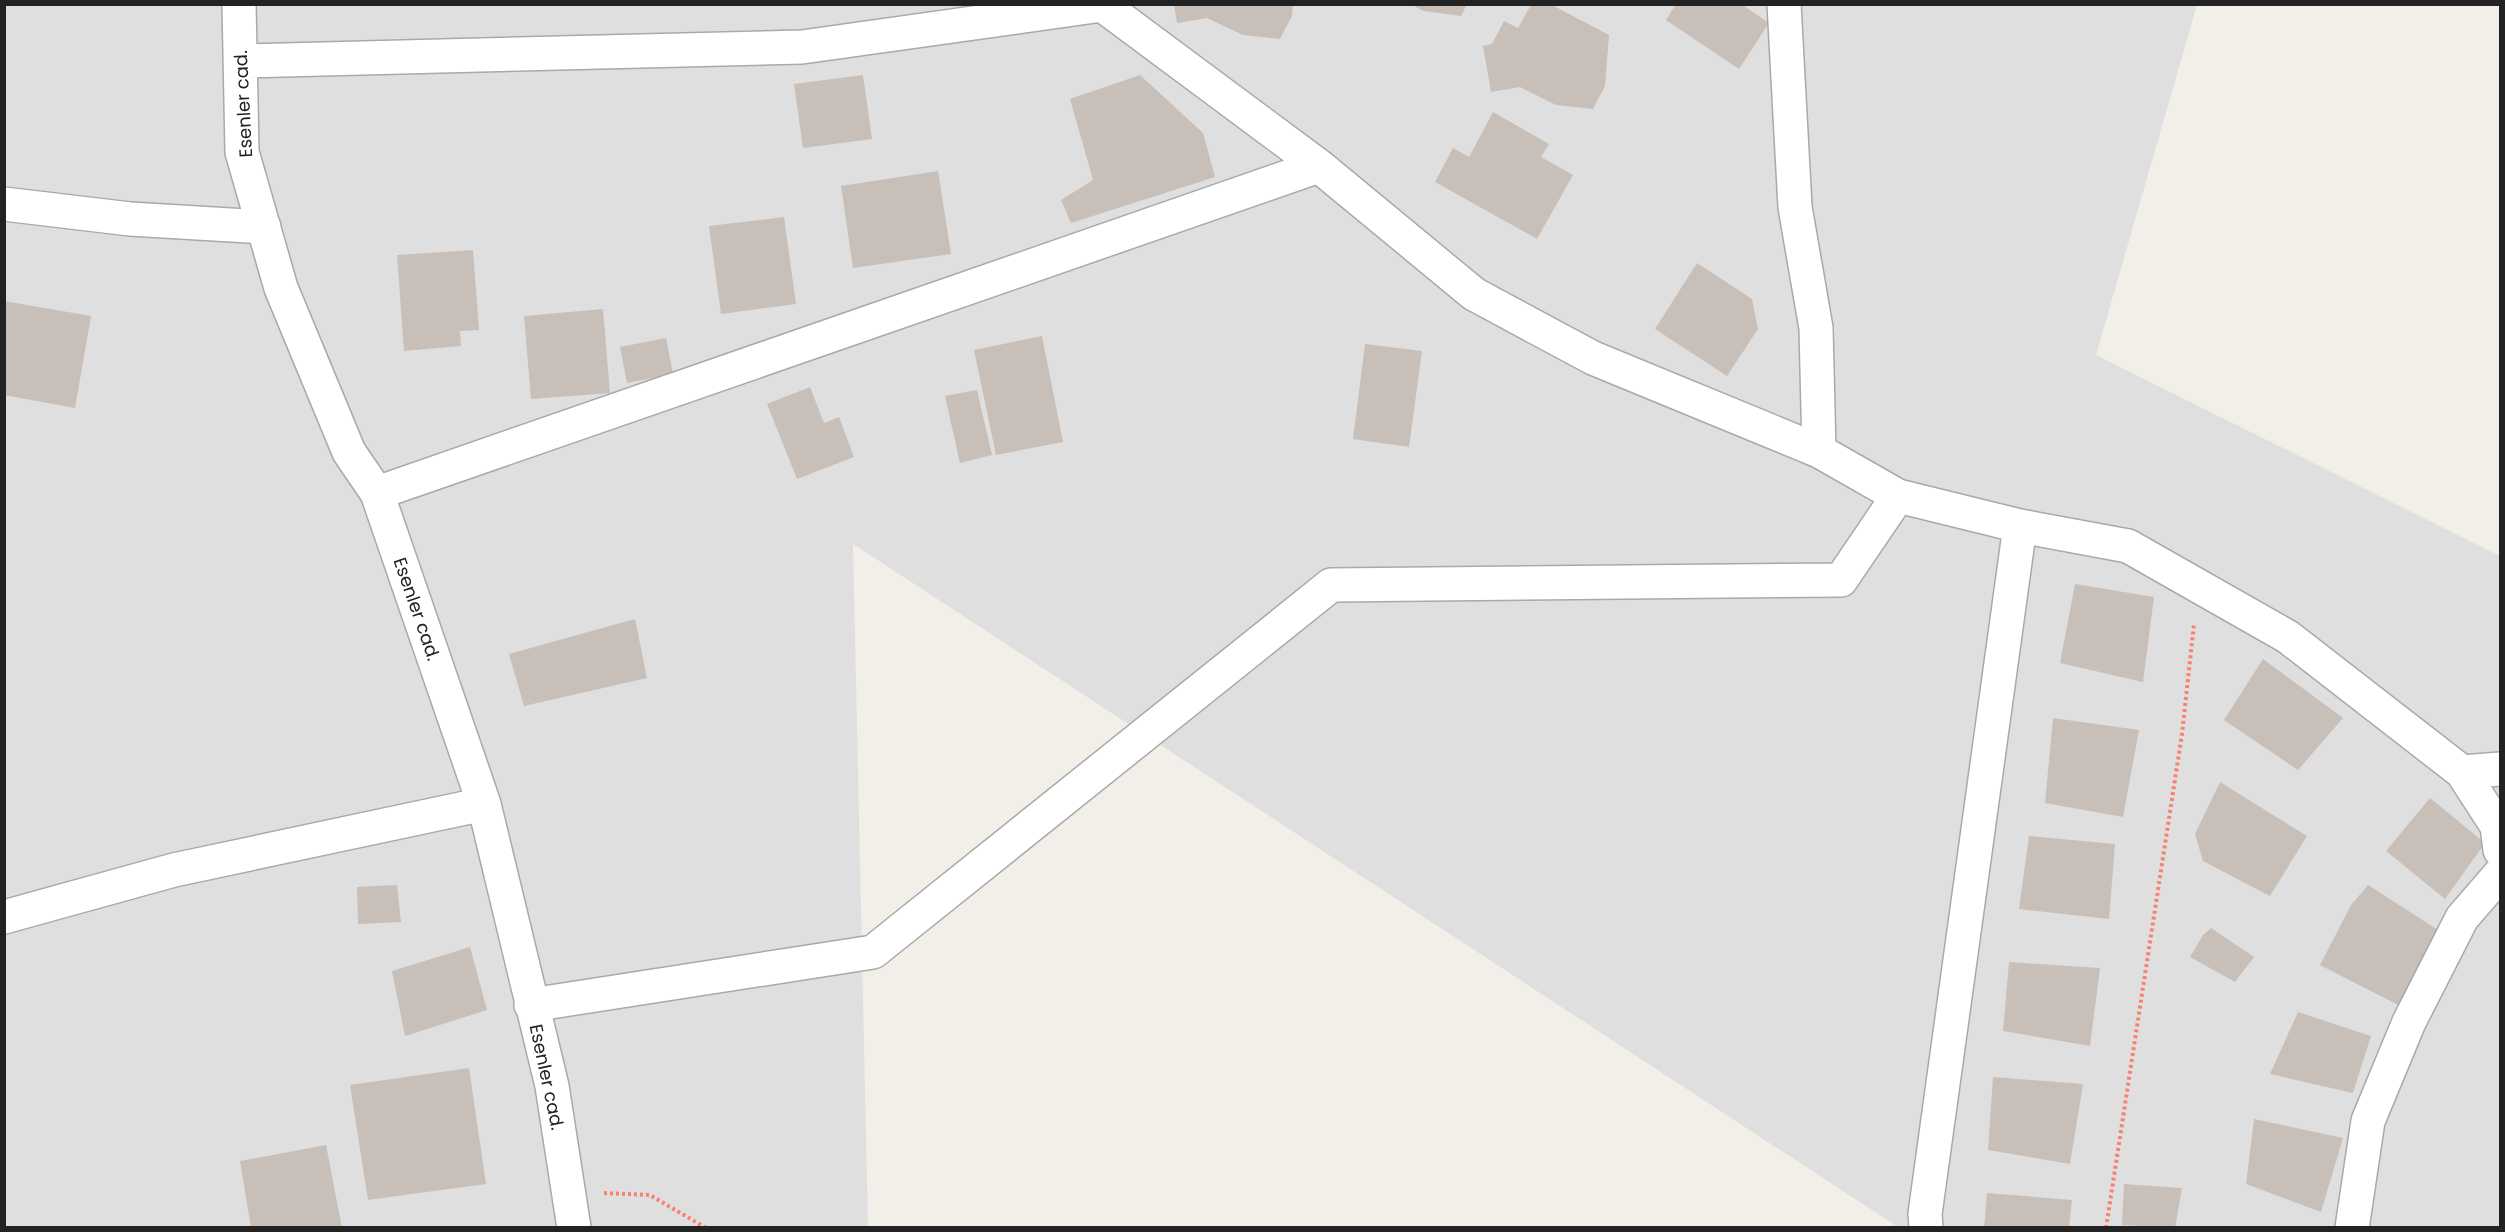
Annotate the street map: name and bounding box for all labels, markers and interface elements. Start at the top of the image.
street label: Esenler cad. [228,50,258,158]
street label: Esenler cad. [388,554,446,664]
street label: Esenler cad. [524,1022,570,1132]

